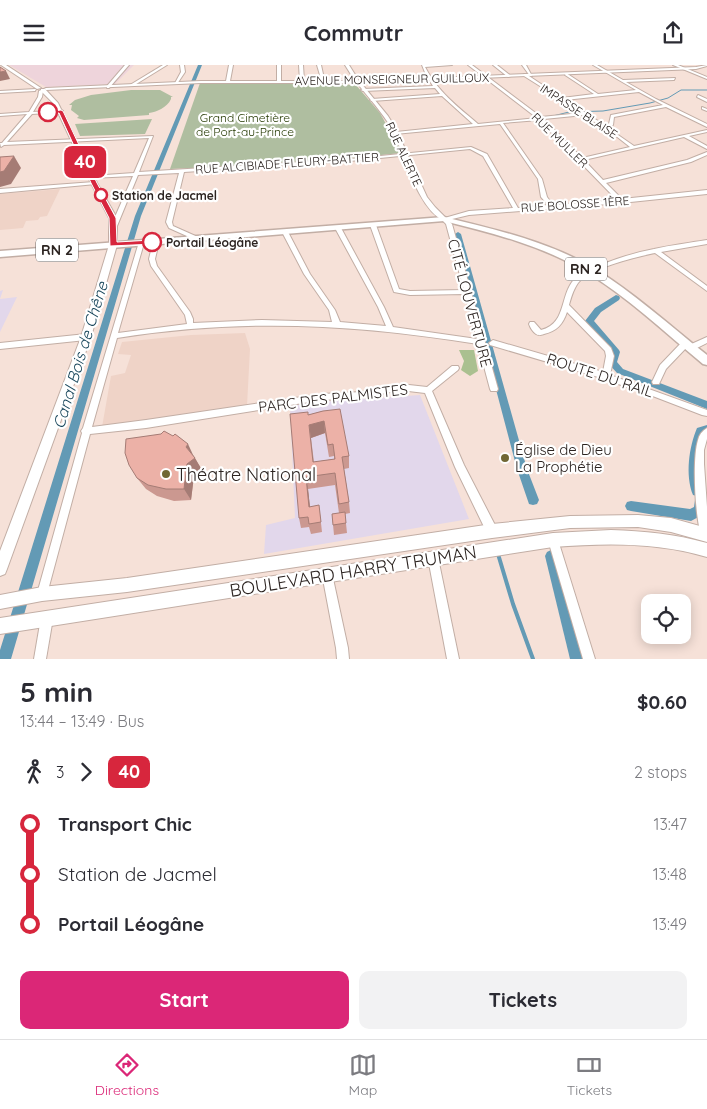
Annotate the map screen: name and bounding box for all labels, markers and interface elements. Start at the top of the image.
icon: menu [20,19,48,47]
text: Commutr [304,19,403,47]
icon: share [659,19,687,47]
street label: AVENUE MONSEIGNEUR GUILLOUX [295,70,489,88]
street label: IMPASSE BLAISE [537,80,621,142]
unlabelled marker [38,102,58,122]
street label: RUE MULLER [529,109,591,171]
park label: Grand Cimetière de Port-au-Prince [196,110,294,139]
street label: RUE ALERTE [383,119,426,189]
line badge: 40 [62,146,108,178]
street label: RUE ALCIBIADE FLEURY-BATTIER [195,149,379,177]
text: 40 [74,150,96,173]
marker: Station de Jacmel [94,188,108,202]
place label: Station de Jacmel [112,188,217,203]
street label: RUE BOLOSSE 1ÈRE [520,193,630,215]
marker: Portail Léogâne [142,232,162,252]
place label: Portail Léogâne [166,235,258,250]
street label: CITÉ LOUVERTURE [444,237,496,369]
road number: RN 2 [36,239,78,261]
road number: RN 2 [565,257,607,280]
water label: Canal Bois de Chêne [48,278,112,431]
street label: ROUTE DU RAIL [544,349,656,401]
street label: PARC DES PALMISTES [257,379,409,417]
place label: Église de Dieu La Prophétie [515,440,612,476]
marker: Église de Dieu La Prophétie [499,452,511,464]
place label: Théatre National [176,463,316,486]
marker: Théatre National [160,468,172,480]
street label: BOULEVARD HARRY TRUMAN [228,540,478,602]
map controls [641,594,691,644]
button: locate [641,594,691,644]
text: 5 min [20,674,93,709]
text: $0.60 [637,690,687,714]
text: 13:44 – 13:49 · Bus [20,711,144,731]
icon: walk [20,758,48,786]
icon: forward [72,758,100,786]
text: 40 [118,760,140,783]
text: 3 [56,762,64,782]
text: 2 stops [634,762,687,782]
text: Transport Chic [58,812,192,836]
text: 13:47 [654,814,687,834]
text: Station de Jacmel [58,862,217,886]
text: 13:48 [653,864,687,884]
text: Portail Léogâne [58,912,204,936]
text: 13:49 [653,914,687,934]
button: Start [20,971,349,1029]
button: Tickets [359,971,687,1029]
tab: Directions [95,1051,159,1099]
tab: Map [349,1051,377,1099]
tab: Tickets [567,1051,612,1099]

